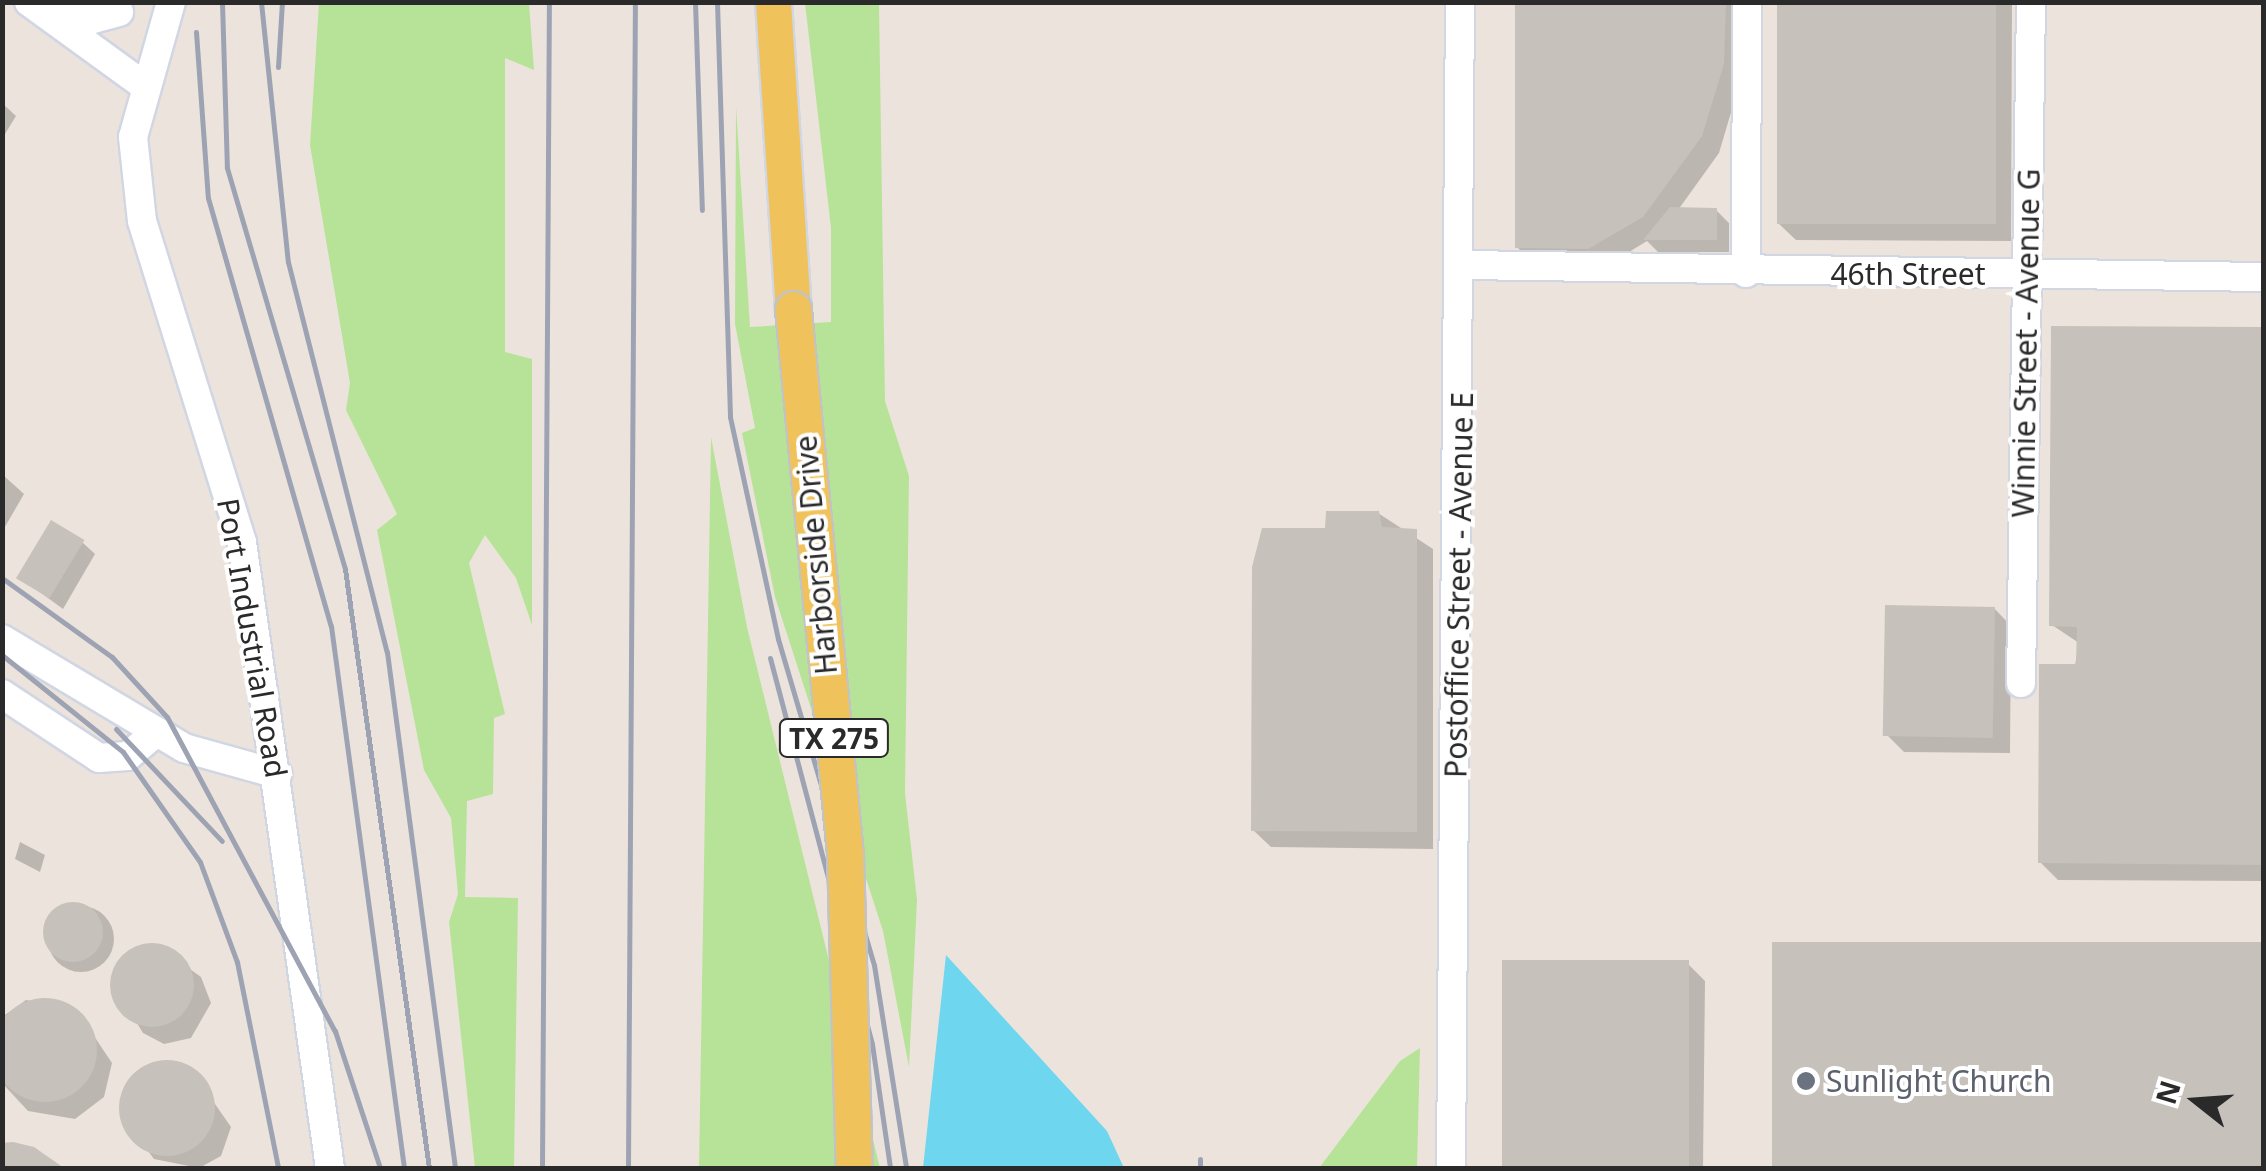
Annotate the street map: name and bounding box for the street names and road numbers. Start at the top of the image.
street label: Winnie Street - Avenue G [2005,168,2047,518]
street label: 46th Street [1830,256,1986,292]
street label: Postoffice Street - Avenue E [1438,392,1480,778]
street label: Harborside Drive [788,434,844,676]
street label: Port Industrial Road [210,496,294,780]
road number: TX 275 [776,715,892,761]

